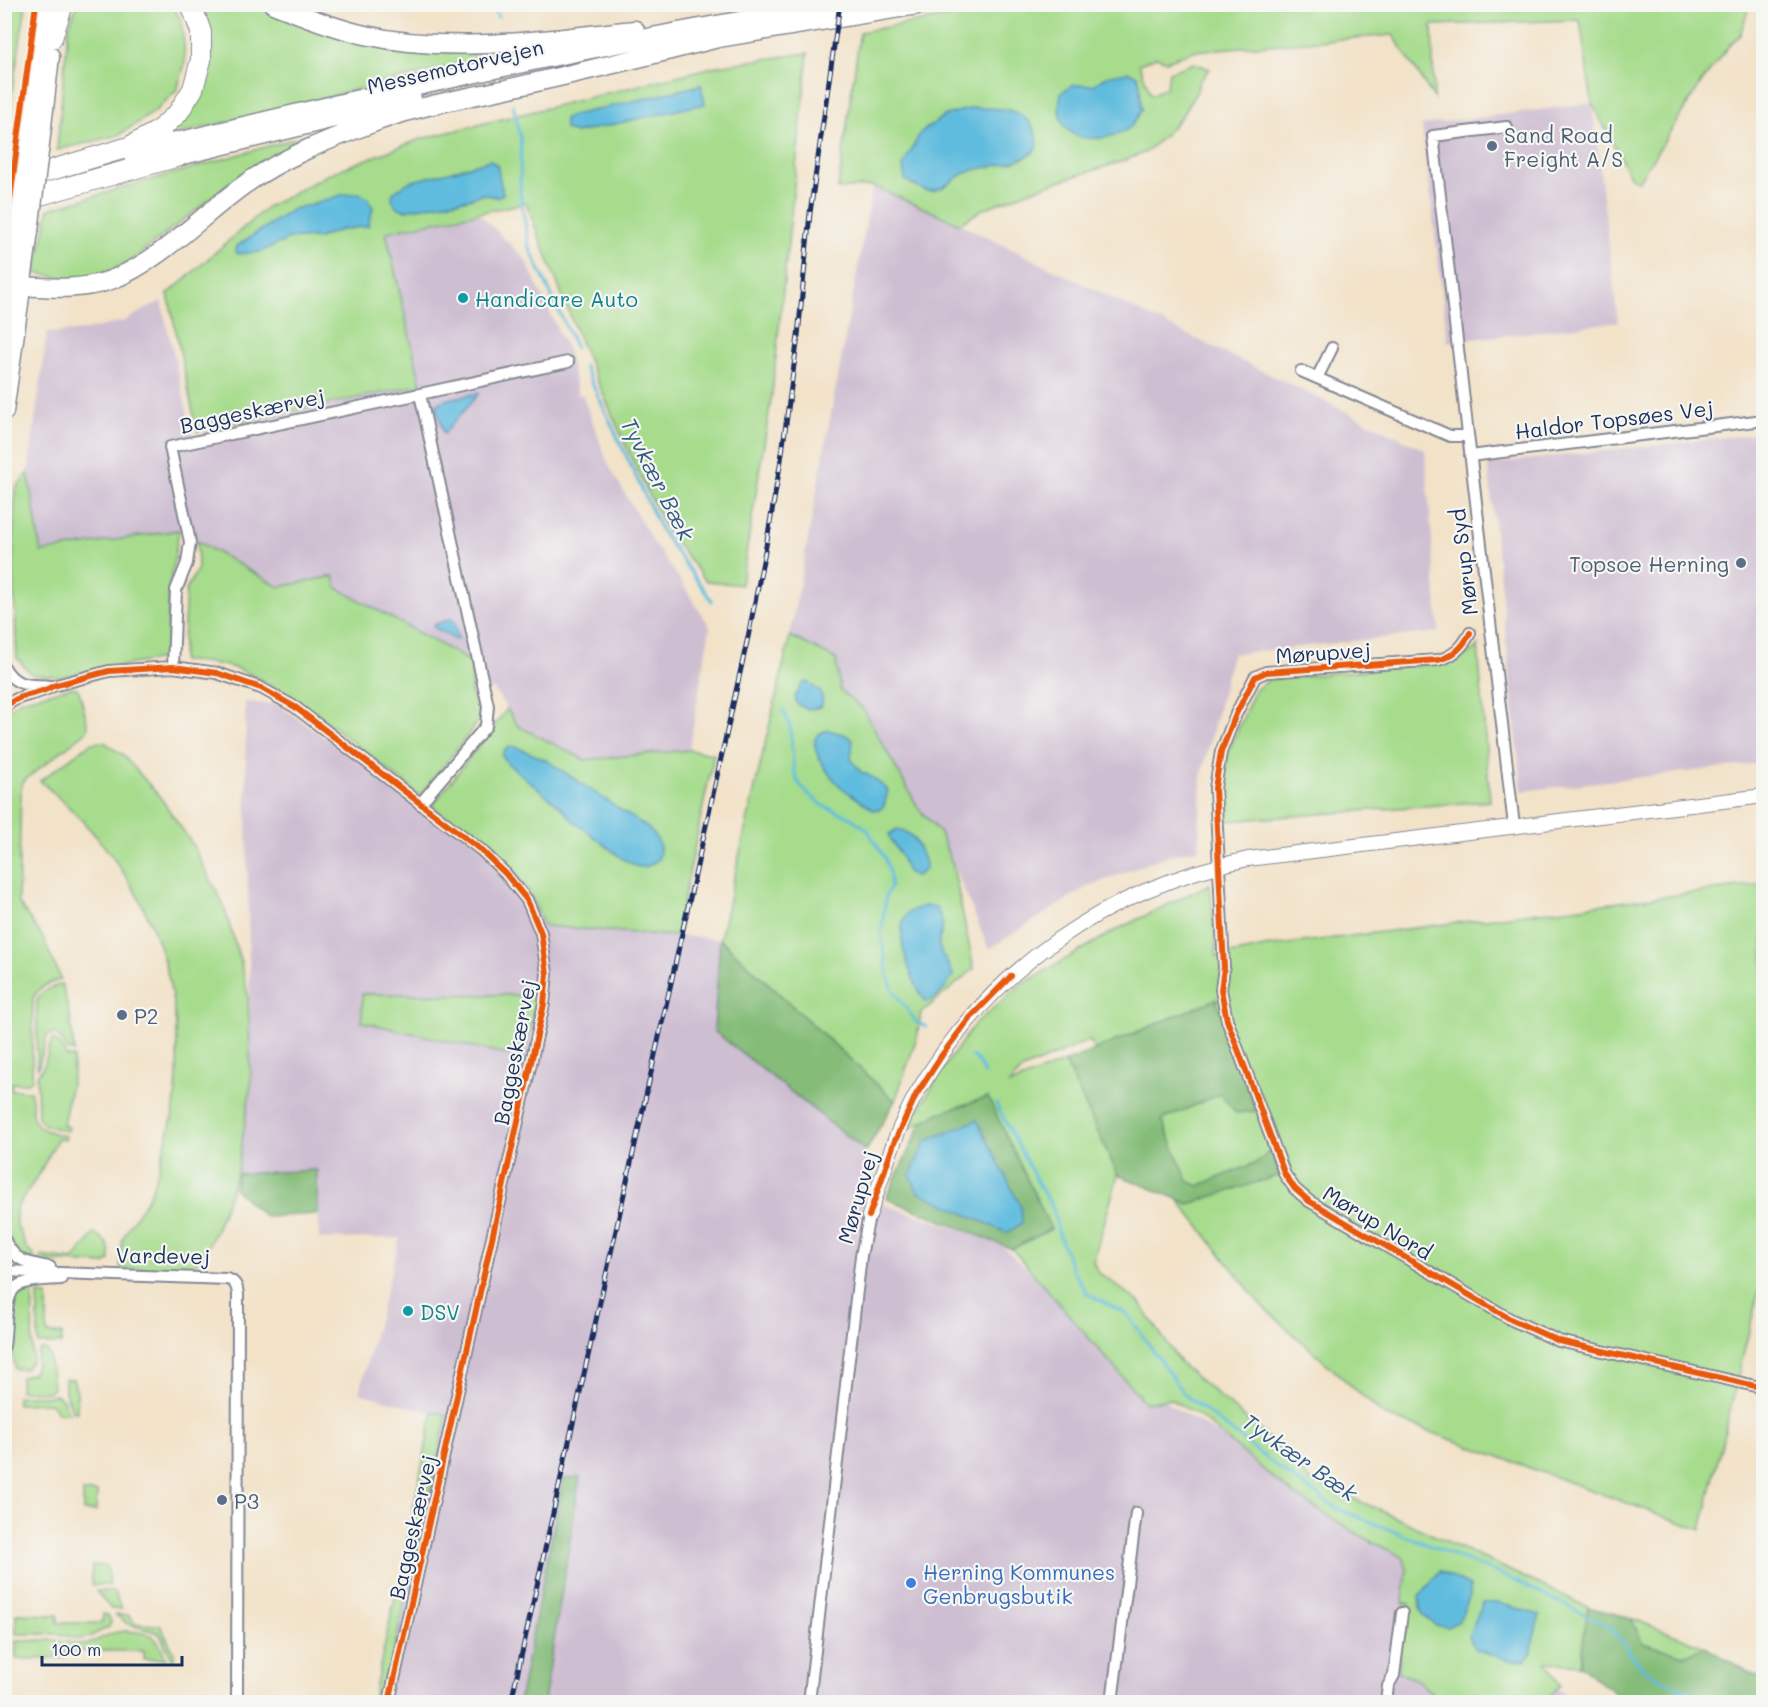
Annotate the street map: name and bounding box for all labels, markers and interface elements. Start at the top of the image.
street label: Messemotorvejen [364,33,546,99]
place label: Sand Road Freight A/S [1504,121,1623,172]
marker: Sand Road Freight A/S [1485,139,1499,153]
place label: Handicare Auto [475,285,638,312]
marker: Handicare Auto [456,291,470,305]
street label: Baggeskærvej [177,381,327,439]
street label: Haldor Topsøes Vej [1513,393,1715,445]
water label: Tyvkær Bæk [615,413,702,547]
street label: Mørup Syd [1443,507,1483,617]
place label: Topsoe Herning [1569,550,1729,577]
marker: Topsoe Herning [1734,556,1748,570]
street label: Mørupvej [1274,635,1372,669]
street label: Baggeskærvej [487,977,541,1127]
place label: P2 [134,1002,159,1029]
marker: P2 [115,1008,129,1022]
street label: Mørupvej [831,1147,883,1247]
street label: Mørup Nord [1318,1179,1438,1265]
street label: Vardevej [115,1241,211,1269]
place label: DSV [420,1298,460,1325]
marker: DSV [401,1304,415,1318]
water label: Tyvkær Bæk [1237,1407,1364,1508]
street label: Baggeskærvej [382,1452,442,1602]
place label: P3 [234,1487,259,1514]
marker: P3 [215,1493,229,1507]
place label: Herning Kommunes Genbrugsbutik [923,1558,1115,1609]
marker: Herning Kommunes Genbrugsbutik [904,1576,918,1590]
scale bar [42,1629,182,1667]
text: 100 m [51,1637,101,1661]

